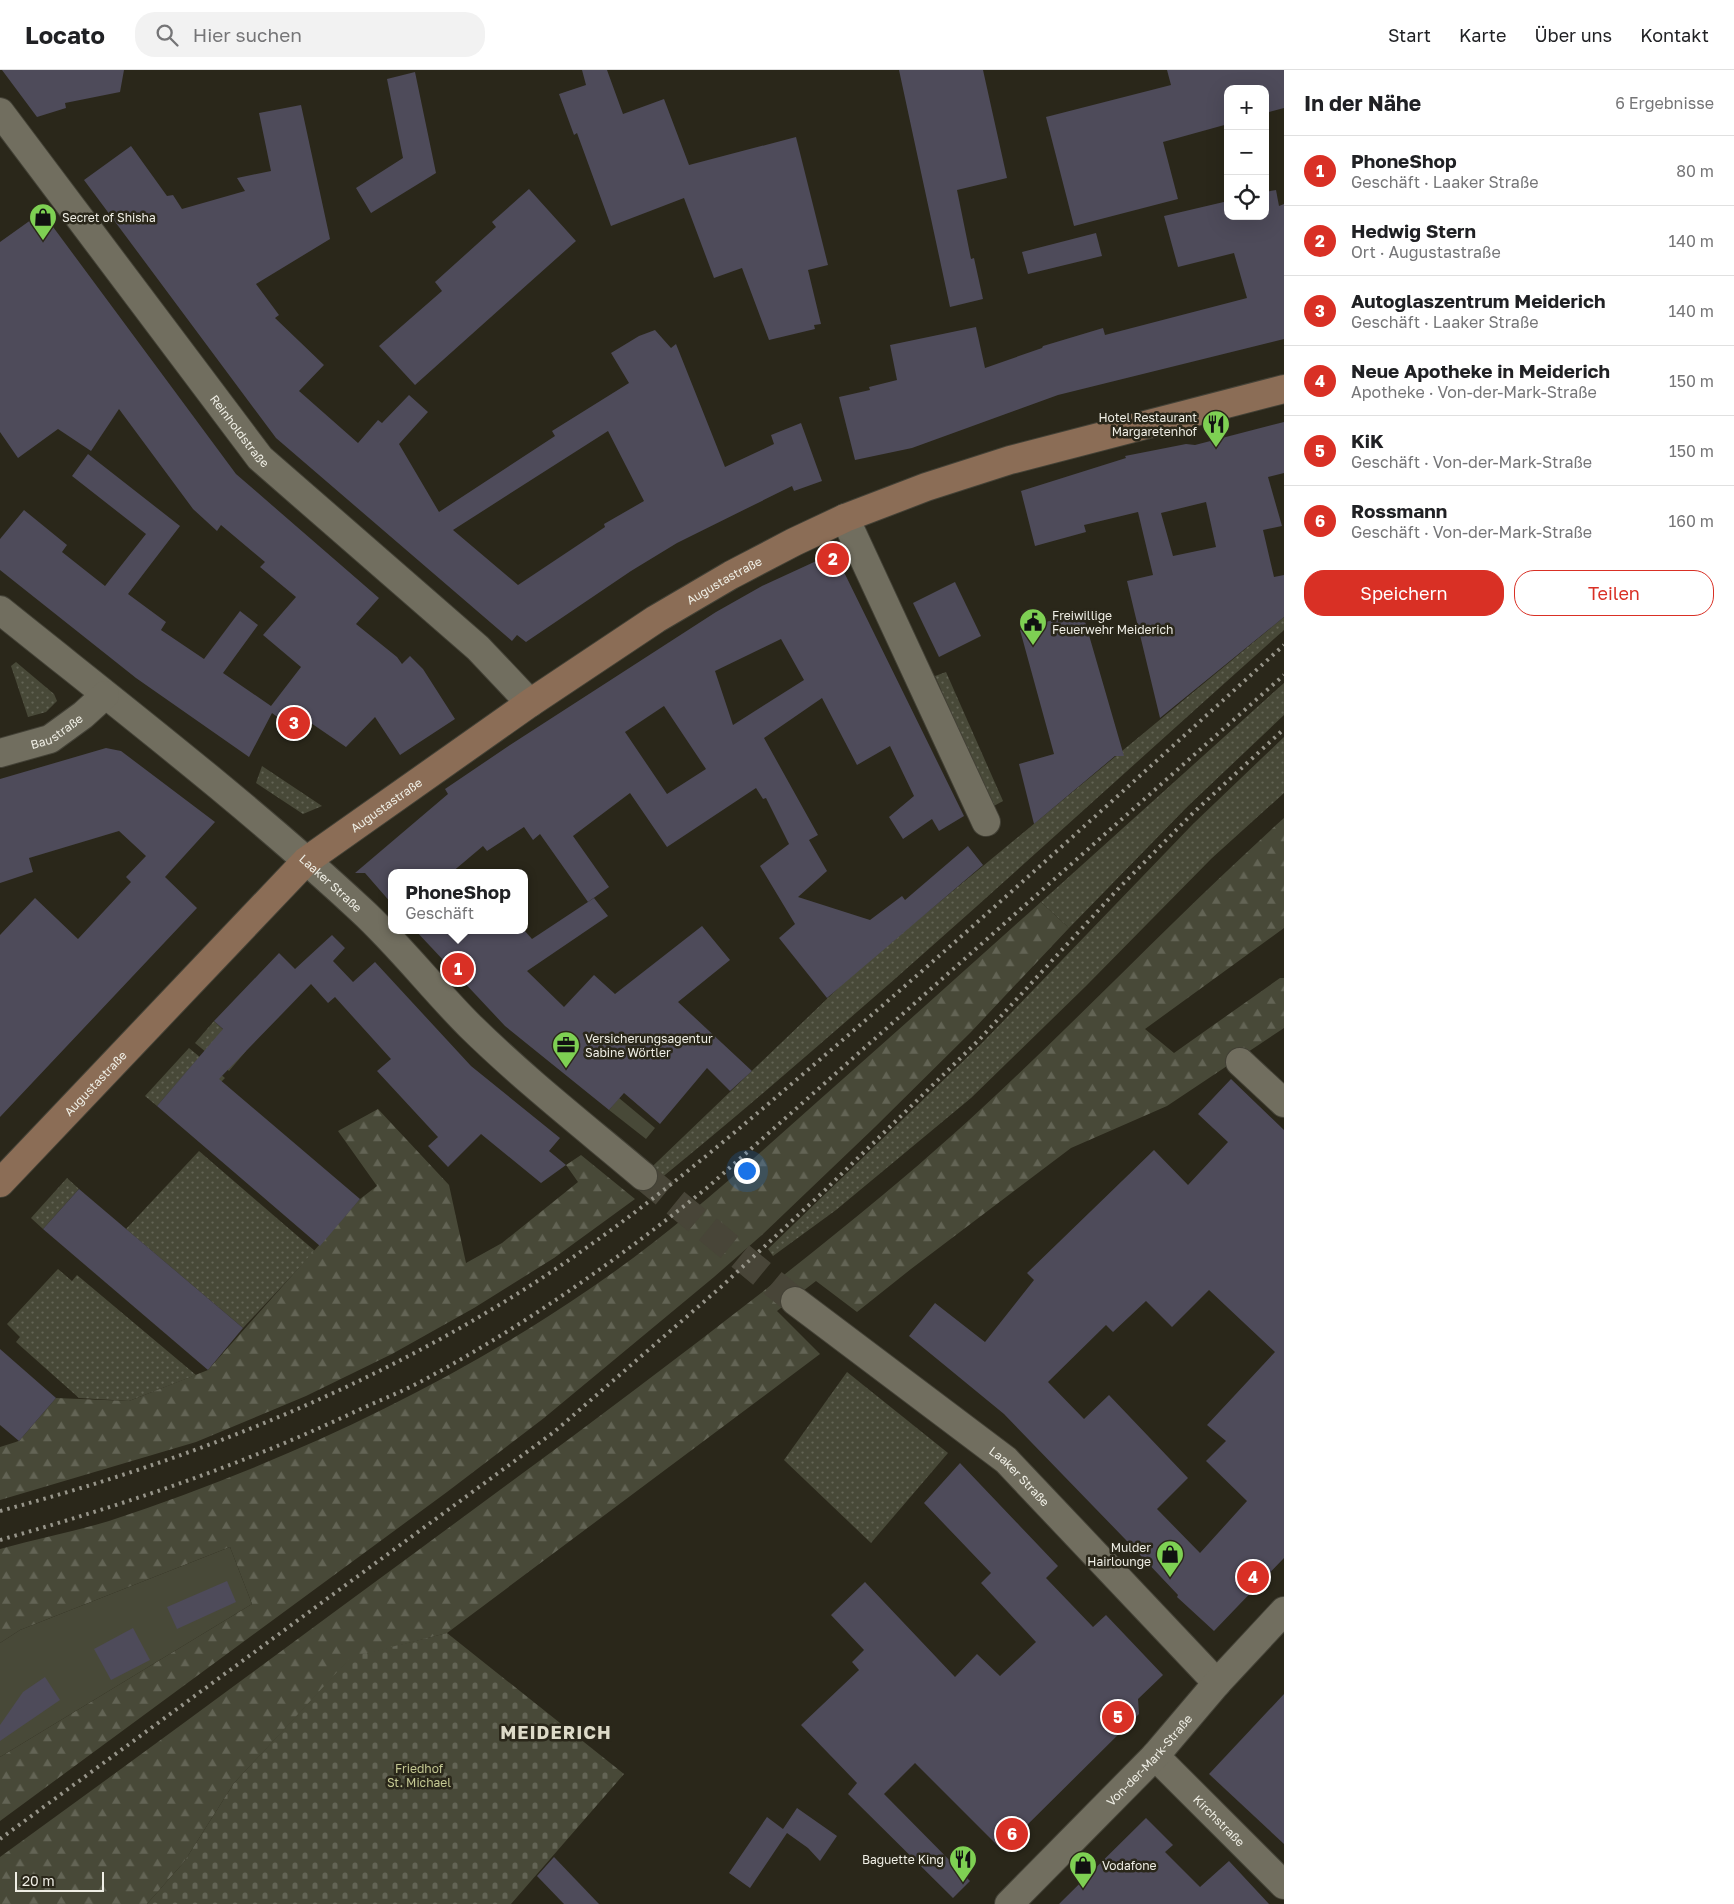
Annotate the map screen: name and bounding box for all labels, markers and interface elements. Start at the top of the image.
search box [135,12,485,57]
text: Locato [25,20,105,49]
icon: search [153,21,181,49]
text: Hier suchen [193,23,302,46]
text: Start [1388,24,1431,46]
text: Karte [1459,24,1506,46]
text: Über uns [1534,24,1612,46]
text: Kontakt [1640,24,1709,46]
map controls [1224,85,1269,220]
button: + [1224,85,1269,130]
text: In der Nähe [1304,90,1421,116]
text: 6 Ergebnisse [1615,93,1714,113]
button: − [1224,130,1269,175]
text: PhoneShop [1351,149,1457,172]
text: 1 [1316,161,1324,181]
text: 80 m [1676,161,1714,181]
text: Geschäft · Laaker Straße [1351,172,1538,192]
button: locate [1224,175,1269,220]
shop icon: Secret of Shisha [28,202,58,241]
place label: Secret of Shisha [62,210,156,225]
text: Hedwig Stern [1351,219,1476,242]
text: 2 [1315,231,1325,251]
text: 140 m [1668,231,1714,251]
text: Ort · Augustastraße [1351,242,1501,262]
text: Autoglaszentrum Meiderich [1351,289,1605,312]
text: 3 [1315,301,1325,321]
text: 140 m [1668,301,1714,321]
text: Geschäft · Laaker Straße [1351,312,1538,332]
text: Neue Apotheke in Meiderich [1351,359,1610,382]
text: 4 [1315,371,1325,391]
text: 150 m [1669,371,1714,391]
text: Apotheke · Von-der-Mark-Straße [1351,382,1597,402]
street label: Reinholdstraße [207,391,273,470]
restaurant icon: Hotel Restaurant Margaretenhof [1201,409,1231,448]
place label: Hotel Restaurant Margaretenhof [1098,410,1198,439]
text: KiK [1351,429,1384,452]
text: 5 [1315,441,1325,461]
text: 150 m [1669,441,1714,461]
text: Geschäft · Von-der-Mark-Straße [1351,452,1592,472]
text: Rossmann [1351,499,1447,522]
text: 6 [1315,511,1325,531]
text: 160 m [1668,511,1714,531]
text: Geschäft · Von-der-Mark-Straße [1351,522,1592,542]
pin: 2 [817,540,849,578]
street label: Augustastraße [683,553,764,607]
button: Speichern [1304,570,1504,616]
button: Teilen [1514,570,1714,616]
public building icon: Freiwillige Feuerwehr Meiderich [1018,607,1048,646]
place label: Freiwillige Feuerwehr Meiderich [1052,608,1173,637]
pin: 3 [278,704,310,742]
street label: Baustraße [29,710,85,752]
street label: Augustastraße [347,774,425,835]
street label: Laaker Straße [297,851,366,915]
popup [388,869,528,934]
text: PhoneShop [405,880,511,903]
text: Geschäft [405,903,474,923]
pin: 1 [442,950,474,988]
office icon: Versicherungsagentur Sabine Wörtler [551,1030,581,1069]
place label: Versicherungsagentur Sabine Wörtler [585,1031,713,1060]
street label: Augustastraße [61,1047,130,1119]
your location [734,1158,760,1184]
street label: Laaker Straße [986,1443,1053,1509]
shop icon: Mulder Hairlounge [1155,1539,1185,1578]
place label: Mulder Hairlounge [1087,1540,1151,1569]
pin: 4 [1237,1558,1269,1596]
pin: 5 [1102,1698,1134,1736]
street label: Von-der-Mark-Straße [1103,1711,1195,1809]
district label: MEIDERICH [500,1721,612,1743]
park label: Friedhof St. Michael [387,1761,451,1790]
street label: Kirchstraße [1191,1792,1248,1849]
pin: 6 [996,1815,1028,1853]
restaurant icon: Baguette King [948,1844,978,1883]
shop icon: Vodafone [1068,1850,1098,1889]
place label: Baguette King [862,1852,944,1867]
place label: Vodafone [1102,1858,1157,1873]
scale bar [15,1869,104,1892]
text: 20 m [22,1872,55,1889]

